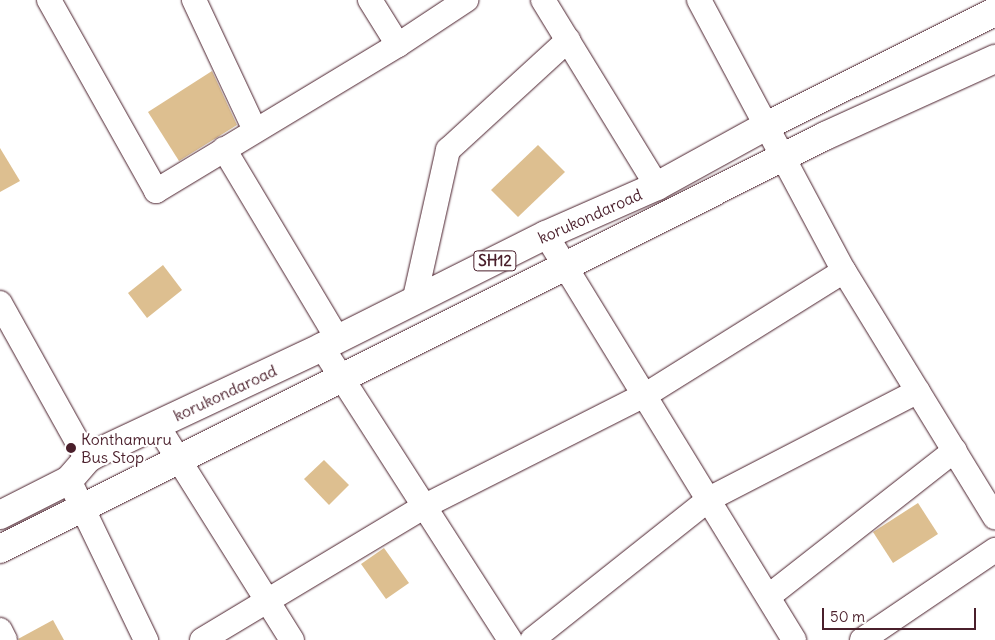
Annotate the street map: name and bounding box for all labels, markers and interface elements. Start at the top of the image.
street label: korukondaroad [535,185,645,247]
road number: SH12 [472,248,518,274]
street label: korukondaroad [170,361,280,425]
place label: Konthamuru Bus Stop [81,429,172,467]
marker: Konthamuru Bus Stop [65,442,77,454]
scale bar [825,598,979,630]
text: 50 m [830,607,865,626]

